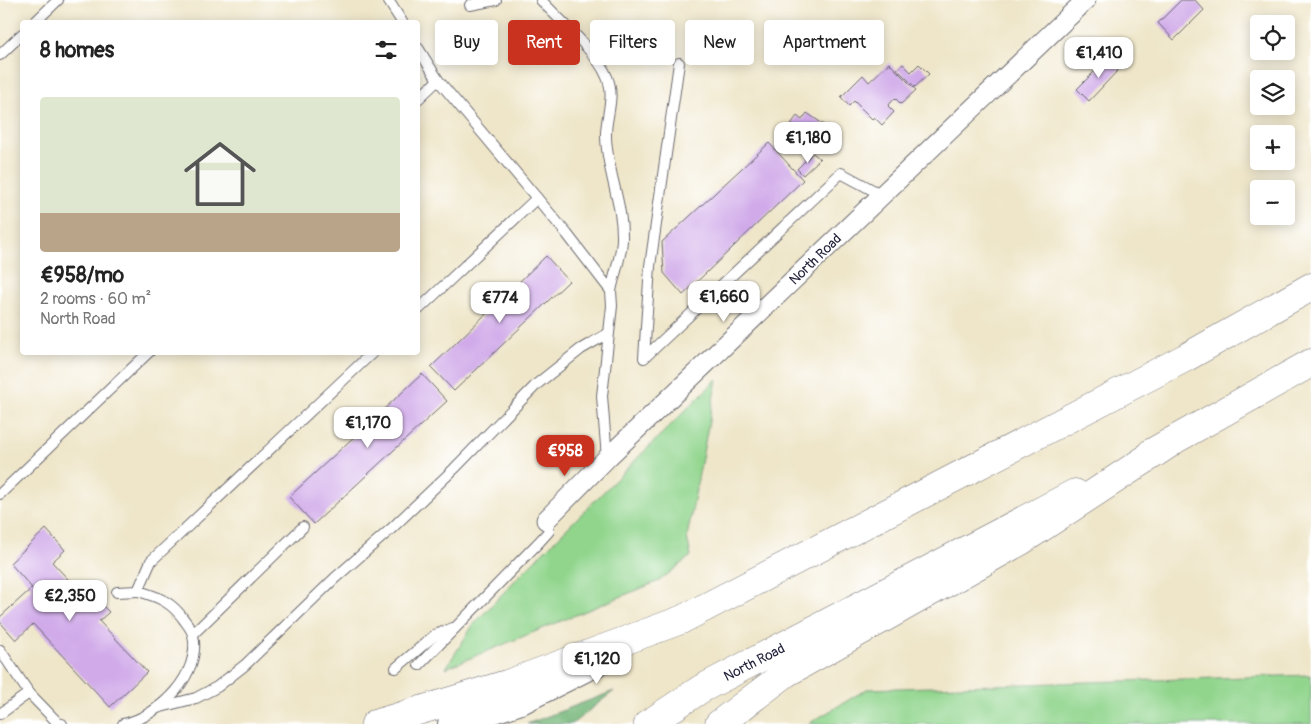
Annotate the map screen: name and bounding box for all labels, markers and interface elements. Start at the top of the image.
map controls [1250,15,1295,225]
button: locate [1250,15,1295,60]
chip: Buy [435,20,498,65]
chip: Rent [508,20,580,65]
chip: Filters [590,20,675,65]
chip: New [685,20,754,65]
chip: Apartment [764,20,884,65]
icon: filters [372,36,400,64]
pin: €1,410 [1058,36,1140,79]
text: 8 homes [40,37,114,64]
text: €1,410 [1075,43,1123,63]
button: layers [1250,70,1295,115]
pin: €1,180 [767,121,849,164]
button: + [1250,125,1295,170]
text: €1,180 [785,128,831,148]
icon: home [175,129,265,219]
button: − [1250,180,1295,225]
street label: North Road [786,230,845,288]
text: €958/mo [40,262,124,289]
pin: €1,660 [683,280,765,323]
pin: €774 [470,282,530,324]
text: €1,660 [699,287,749,307]
text: €774 [482,288,518,308]
text: 2 rooms · 60 m² [40,289,151,309]
text: North Road [40,309,116,329]
pin: €1,170 [327,406,409,449]
text: €1,170 [345,413,391,433]
pin: €958 [535,434,595,477]
text: €958 [547,441,583,461]
pin: €2,350 [29,580,111,622]
text: €2,350 [44,586,96,606]
street label: North Road [721,640,788,685]
pin: €1,120 [556,642,638,685]
text: €1,120 [573,649,621,669]

